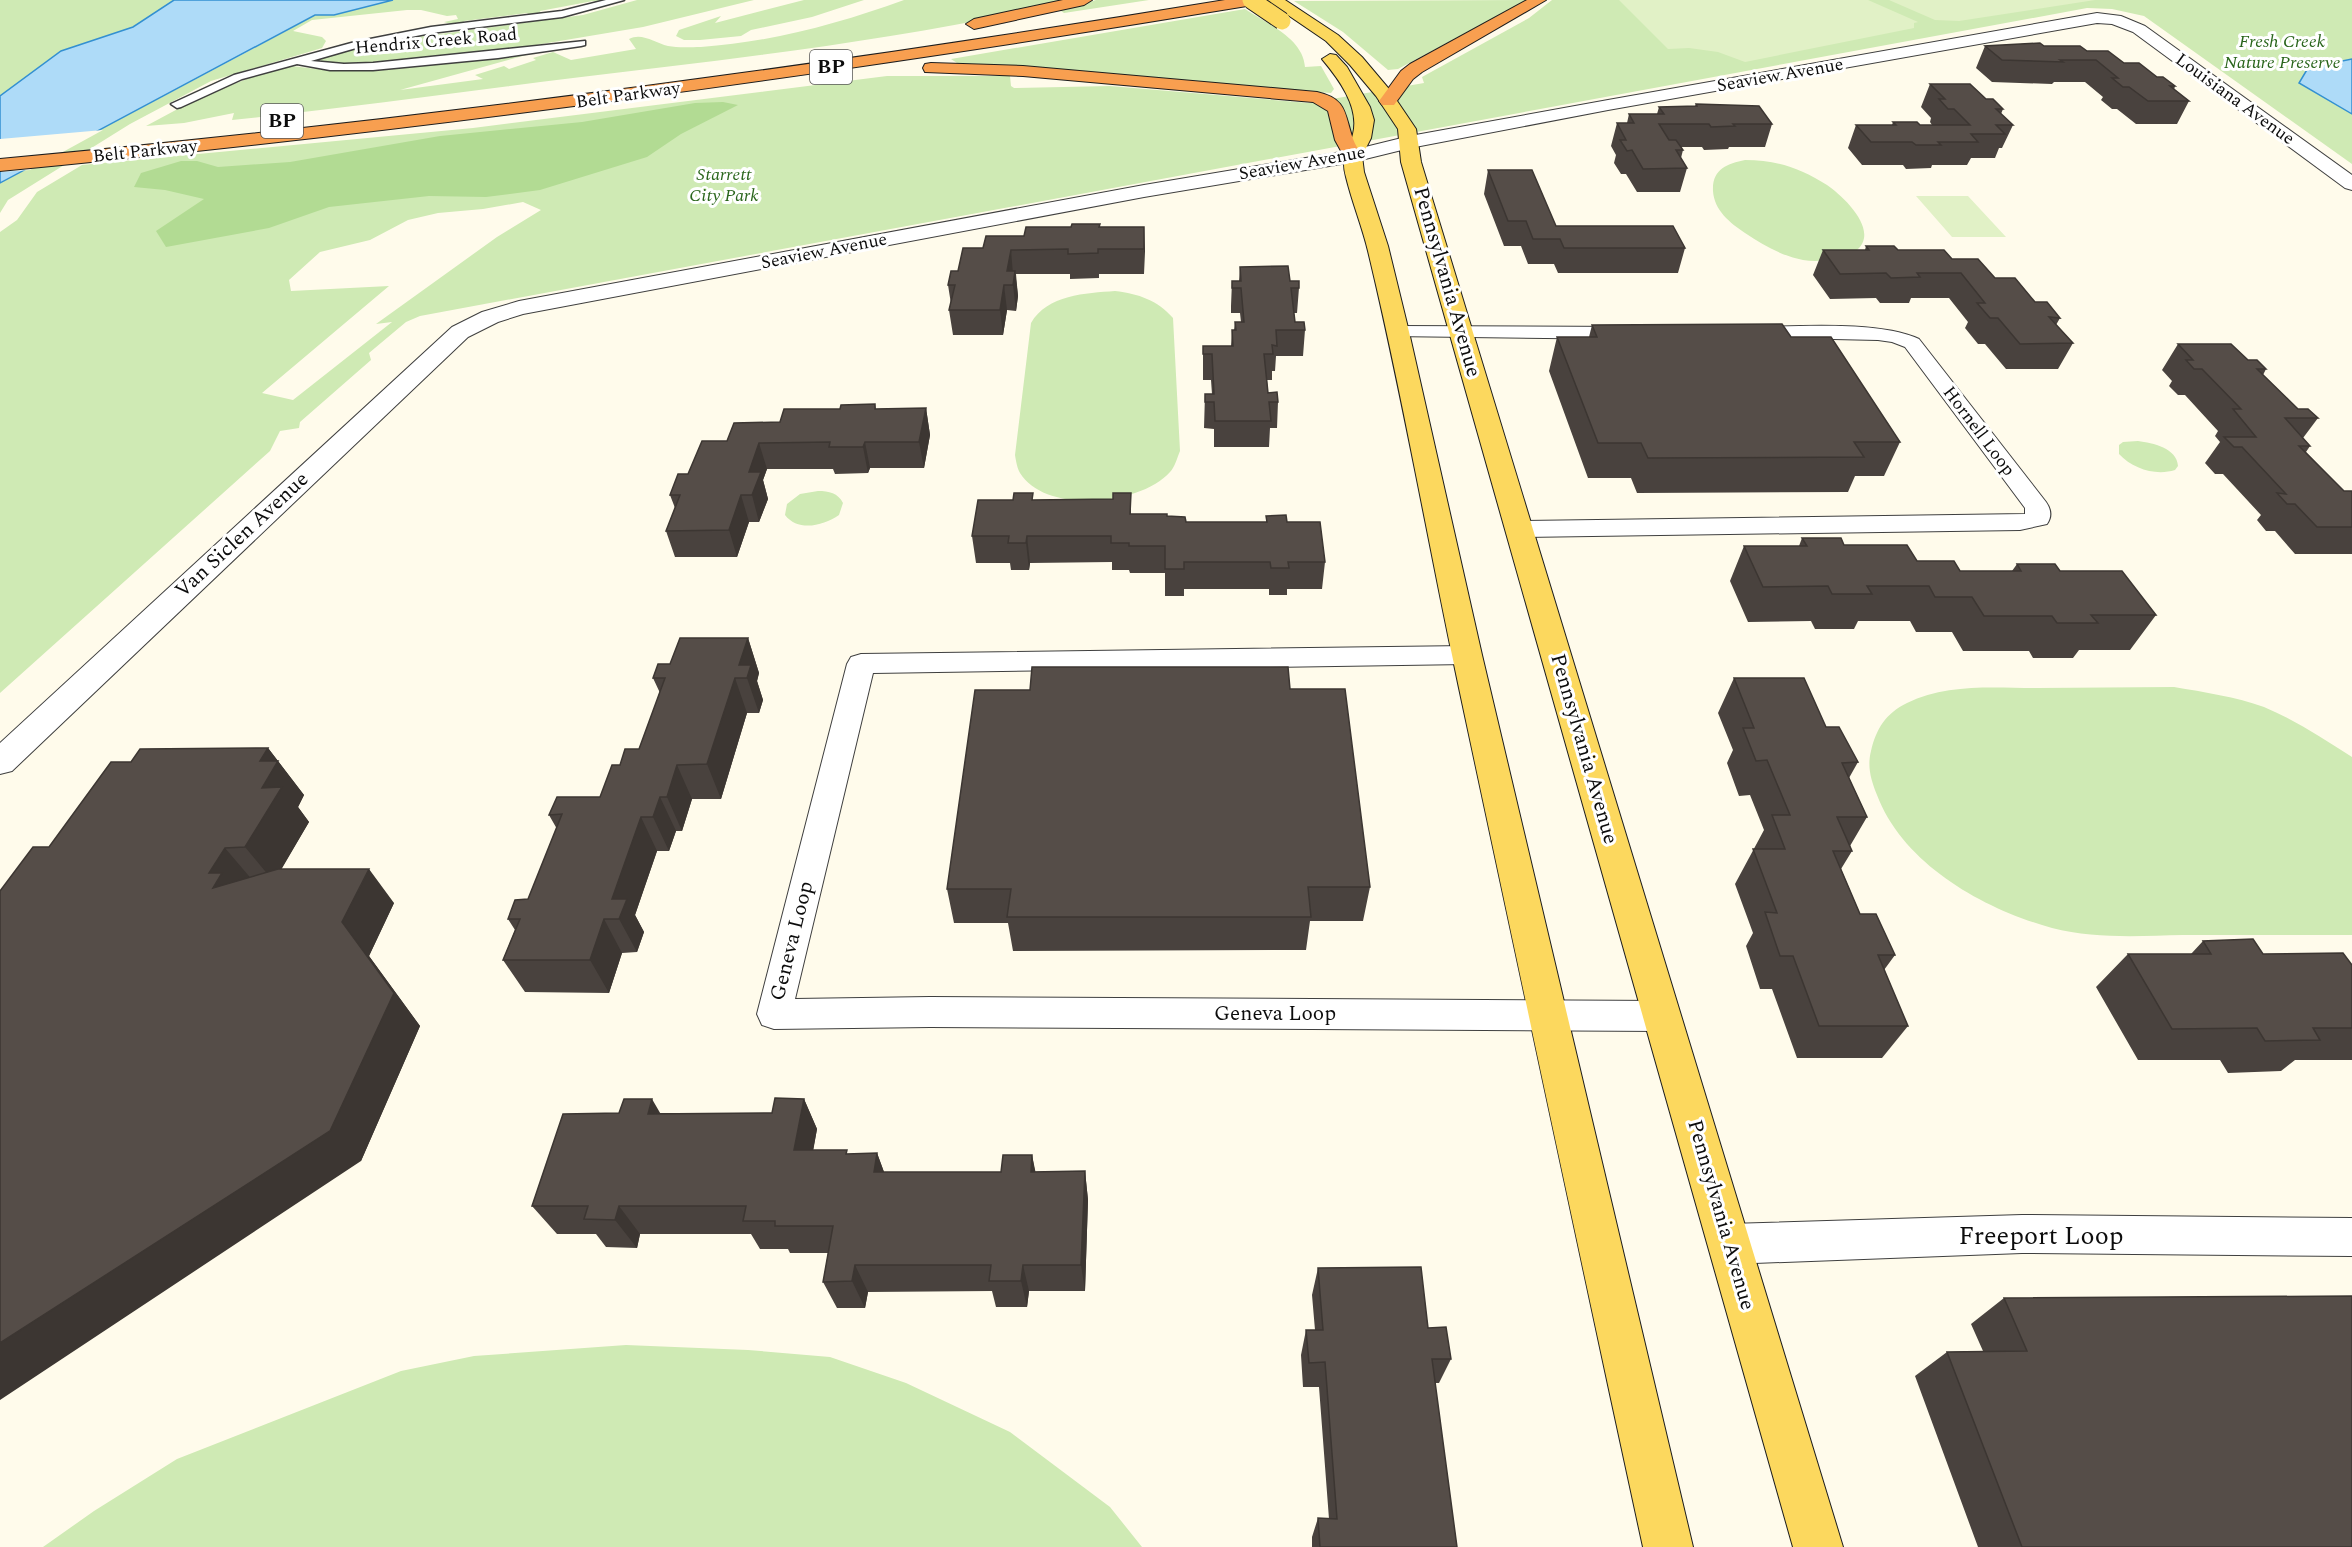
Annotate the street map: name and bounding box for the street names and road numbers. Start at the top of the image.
street label: Hendrix Creek Road [354,20,518,62]
street label: Louisiana Avenue [2170,46,2300,152]
road number: BP [810,50,852,84]
street label: Seaview Avenue [1715,51,1845,99]
street label: Belt Parkway [574,74,683,116]
road number: BP [261,104,303,138]
street label: Belt Parkway [91,132,200,170]
street label: Seaview Avenue [1237,139,1367,187]
street label: Pennsylvania Avenue [1404,183,1490,381]
street label: Seaview Avenue [759,226,889,276]
street label: Hornell Loop [1936,380,2022,482]
street label: Van Siclen Avenue [168,464,316,606]
street label: Pennsylvania Avenue [1541,650,1627,848]
street label: Geneva Loop [762,878,822,1004]
street label: Geneva Loop [1214,998,1336,1030]
street label: Pennsylvania Avenue [1678,1116,1764,1314]
street label: Freeport Loop [1959,1216,2124,1256]

